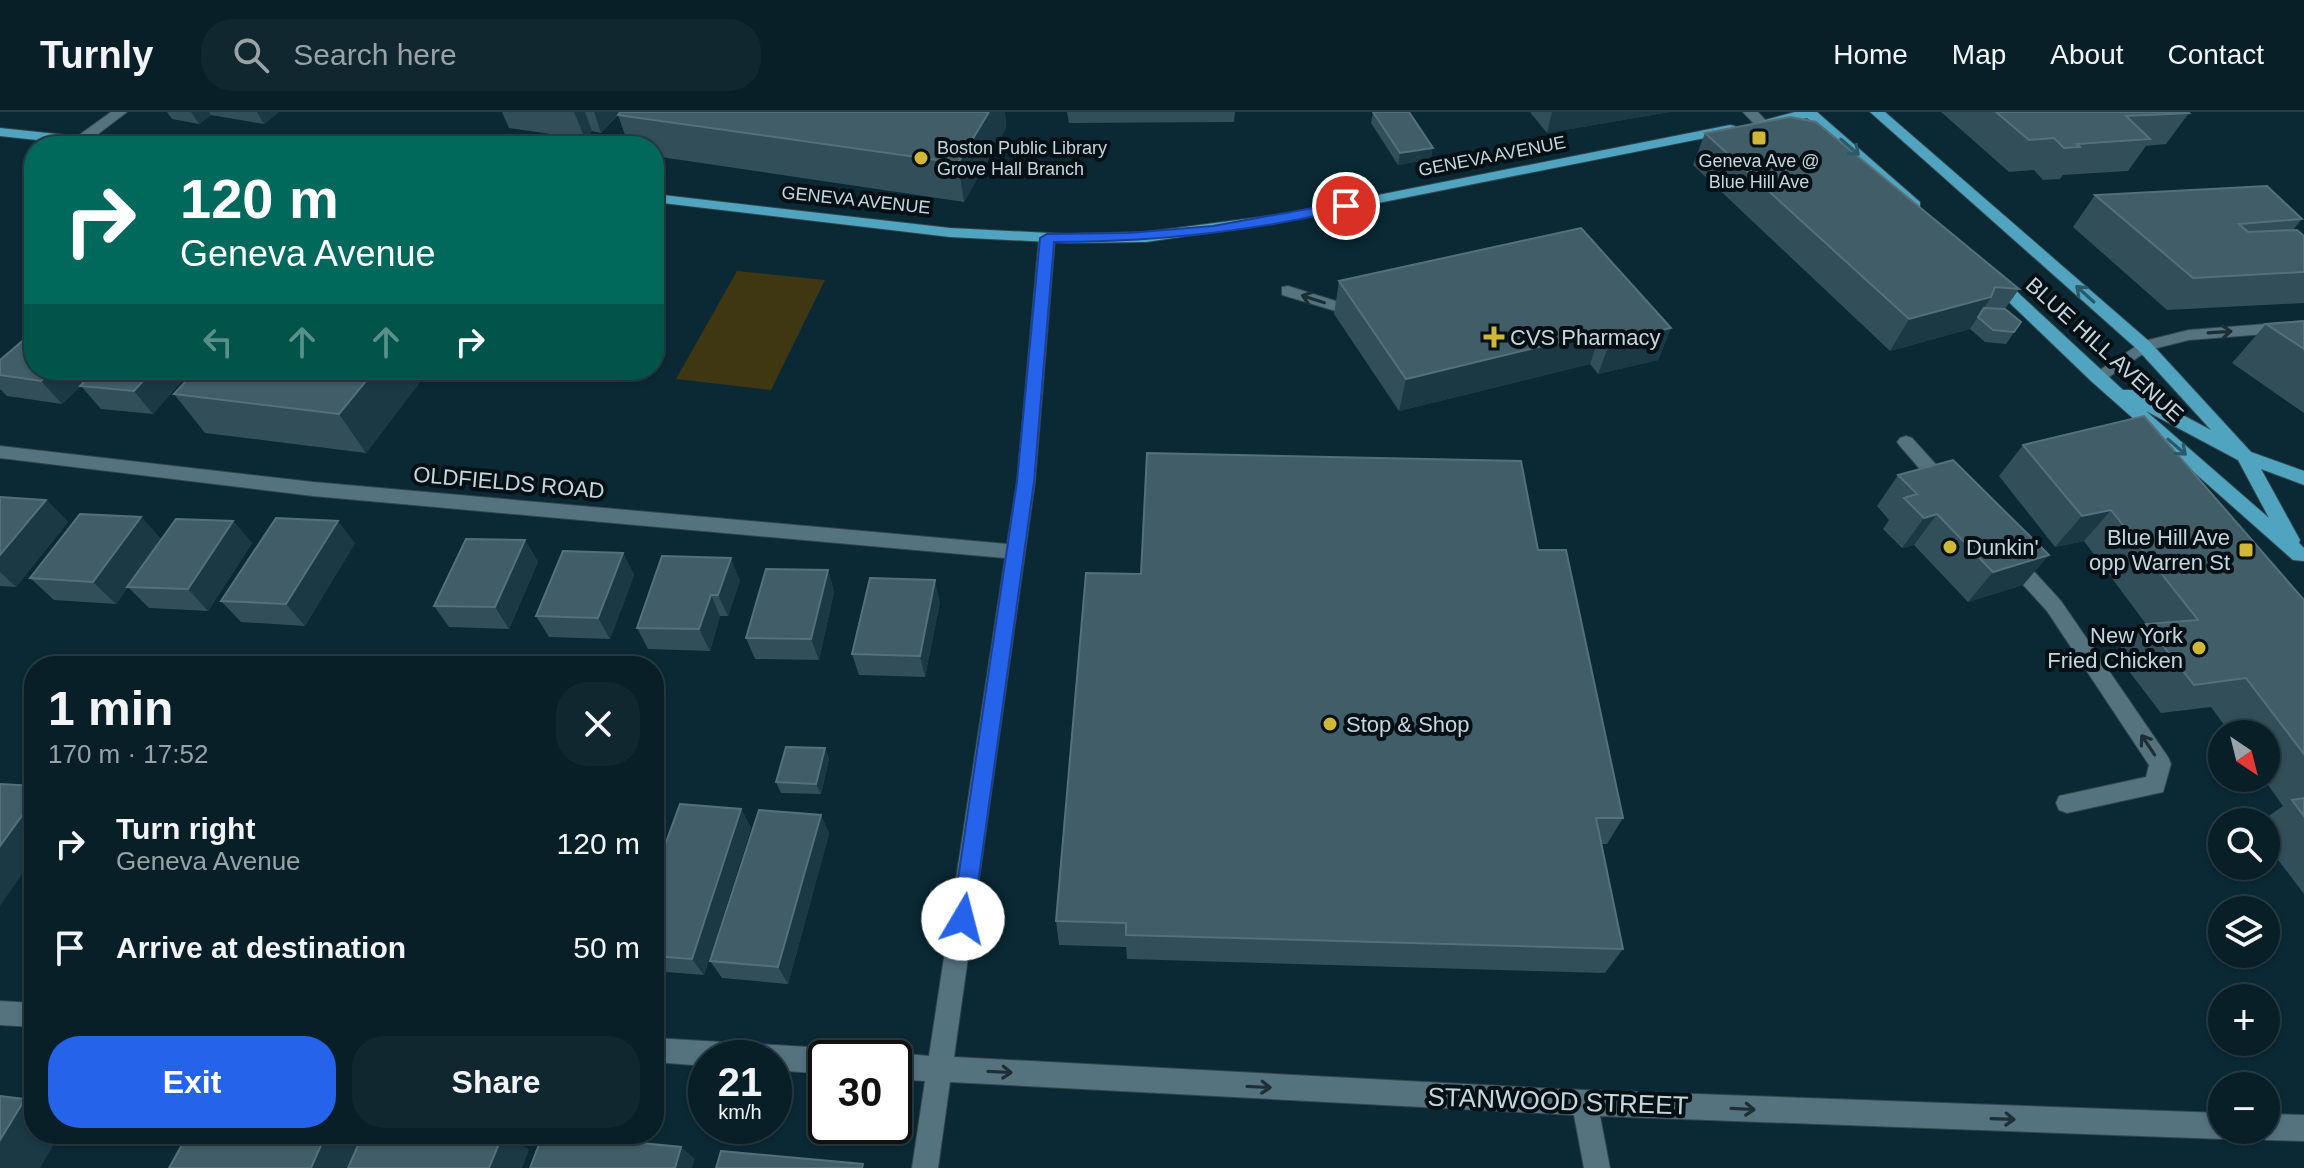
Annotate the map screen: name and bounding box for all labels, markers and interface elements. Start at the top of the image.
search box [201,19,761,91]
icon: search [229,33,273,77]
text: Turnly [40,34,153,76]
text: Search here [293,38,457,71]
text: Home [1833,39,1908,70]
text: Map [1952,39,2006,70]
text: About [2050,39,2124,70]
text: Contact [2168,39,2264,70]
marker: Geneva Ave @ Blue Hill Ave [1750,129,1768,147]
street label: GENEVA AVENUE [1417,132,1567,180]
place label: Boston Public Library Grove Hall Branch [937,138,1107,179]
one-way arrow [1839,138,1860,156]
marker: Boston Public Library Grove Hall Branch [912,149,930,167]
place label: Geneva Ave @ Blue Hill Ave [1698,151,1820,192]
text: 120 m [180,167,339,230]
icon: right [48,168,152,272]
pin [1312,172,1380,240]
street label: GENEVA AVENUE [781,182,931,218]
icon: arrive [1324,184,1368,228]
text: Geneva Avenue [180,233,436,274]
street label: BLUE HILL AVENUE [2021,272,2188,427]
one-way arrow [2076,286,2096,304]
one-way arrow [1301,291,1326,305]
icon: left [196,320,240,364]
icon: ahead [280,320,324,364]
icon: ahead [364,320,408,364]
icon: right [448,320,492,364]
one-way arrow [2206,324,2233,339]
place label: CVS Pharmacy [1510,325,1660,350]
marker: CVS Pharmacy [1485,328,1503,346]
one-way arrow [2167,438,2187,456]
street label: OLDFIELDS ROAD [412,462,606,503]
place label: Blue Hill Ave opp Warren St [2089,525,2230,575]
place label: Dunkin' [1966,535,2039,560]
marker: Dunkin' [1941,538,1959,556]
marker: Blue Hill Ave opp Warren St [2237,541,2255,559]
place label: New York Fried Chicken [2047,623,2184,673]
marker: New York Fried Chicken [2190,639,2208,657]
text: 1 min [48,682,173,735]
button: close [556,682,640,766]
place label: Stop & Shop [1346,712,1470,737]
marker: Stop & Shop [1321,715,1339,733]
north arrow [2208,720,2280,792]
map controls [2208,720,2280,1144]
one-way arrow [2140,735,2156,757]
text: 170 m · 17:52 [48,739,208,769]
button: search [2208,808,2280,880]
text: Turn right [116,812,255,845]
icon: right [48,822,92,866]
text: 120 m [557,827,640,860]
text: Geneva Avenue [116,846,301,876]
position arrow [921,877,1005,961]
button: layers [2208,896,2280,968]
icon: arrive [48,926,92,970]
text: Arrive at destination [116,931,406,964]
text: 50 m [573,931,640,964]
button: + [2208,984,2280,1056]
button: Exit [48,1036,336,1128]
button: Share [352,1036,640,1128]
speed limit sign: 30 [808,1040,912,1144]
text: 21 [718,1060,762,1104]
one-way arrow [986,1065,1013,1080]
button: − [2208,1072,2280,1144]
one-way arrow [1245,1080,1272,1095]
street label: STANWOOD STREET [1427,1081,1689,1121]
text: km/h [718,1101,762,1123]
one-way arrow [1729,1101,1756,1116]
one-way arrow [1989,1112,2016,1127]

